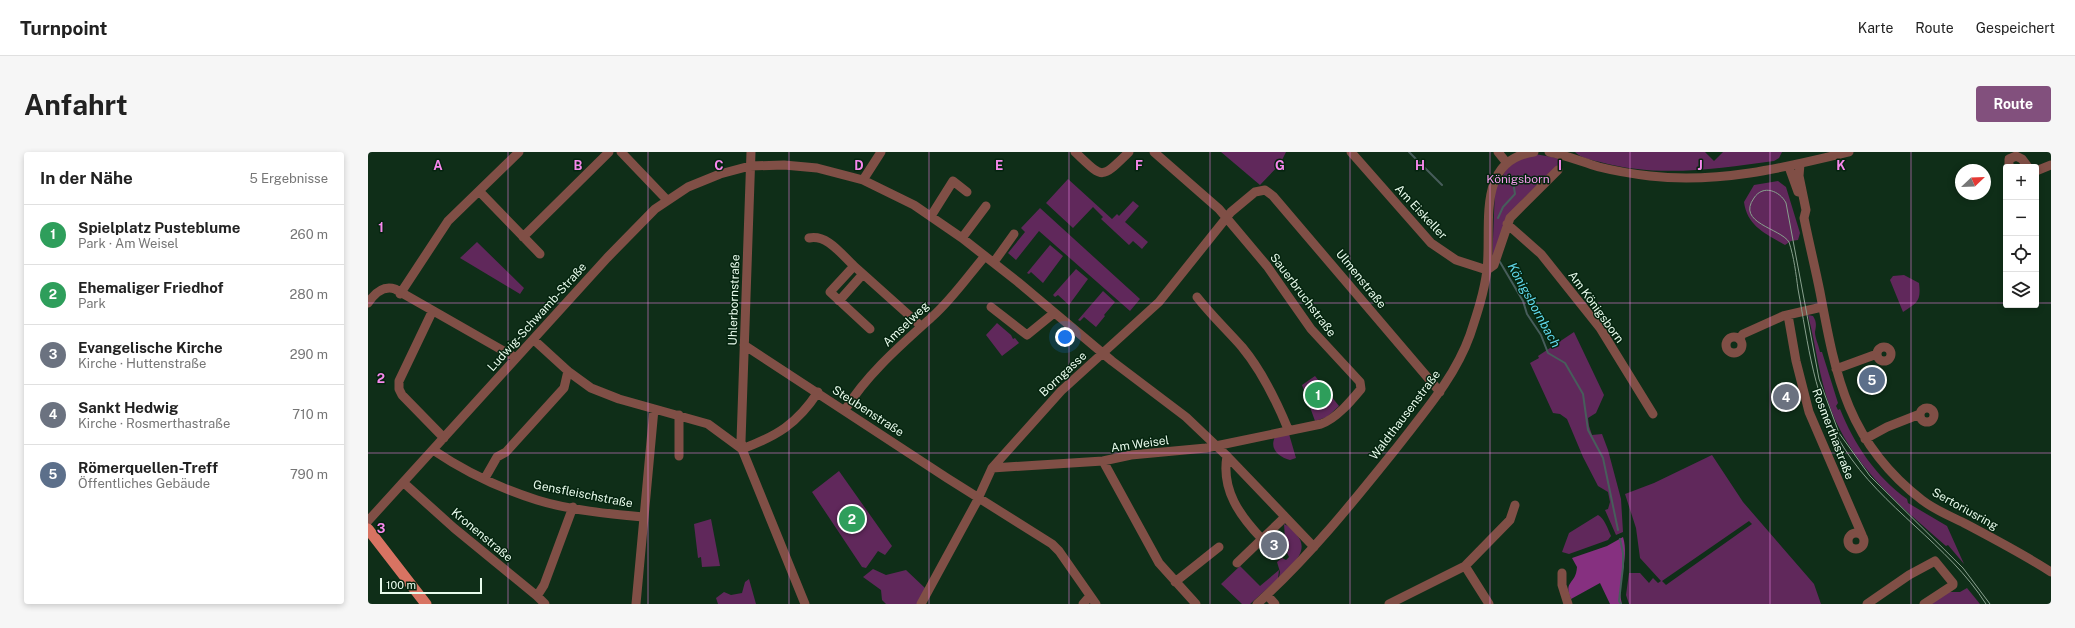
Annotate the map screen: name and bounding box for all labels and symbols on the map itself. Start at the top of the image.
text: A [433,158,443,173]
text: B [574,158,583,173]
text: C [714,158,724,173]
text: D [854,158,864,173]
text: E [995,158,1003,173]
text: F [1135,158,1143,173]
text: G [1275,158,1285,173]
text: H [1415,158,1425,173]
text: I [1558,158,1562,173]
text: J [1697,158,1703,173]
text: K [1836,158,1846,173]
north arrow [1955,164,1991,200]
park label: Königsborn [1486,172,1550,186]
street label: Am Eiskeller [1392,182,1450,242]
text: 1 [378,220,384,235]
street label: Ulmenstraße [1333,247,1389,311]
street label: Sauerbruchstraße [1267,251,1339,340]
street label: Uhlerbornstraße [725,254,743,346]
street label: Ludwig-Schwamb-Straße [485,260,590,374]
water label: Königsbornbach [1504,260,1564,350]
street label: Am Königsborn [1565,268,1627,346]
street label: Amselweg [880,299,932,349]
your location [1055,327,1075,347]
street label: Borngasse [1037,349,1090,399]
pin: 5 [1859,365,1885,395]
street label: Waldthausenstraße [1367,367,1443,463]
text: 2 [377,371,385,386]
pin: 1 [1305,380,1331,410]
pin: 4 [1773,382,1799,412]
street label: Steubenstraße [830,383,907,439]
street label: Rosmerthastraße [1809,387,1857,482]
street label: Am Weisel [1110,433,1170,455]
street label: Gensfleischstraße [532,477,634,511]
street label: Sertoriusring [1929,485,2001,533]
pin: 2 [839,504,865,534]
street label: Kronenstraße [448,505,516,565]
text: 3 [377,521,386,536]
pin: 3 [1261,530,1287,560]
scale bar [380,576,482,595]

